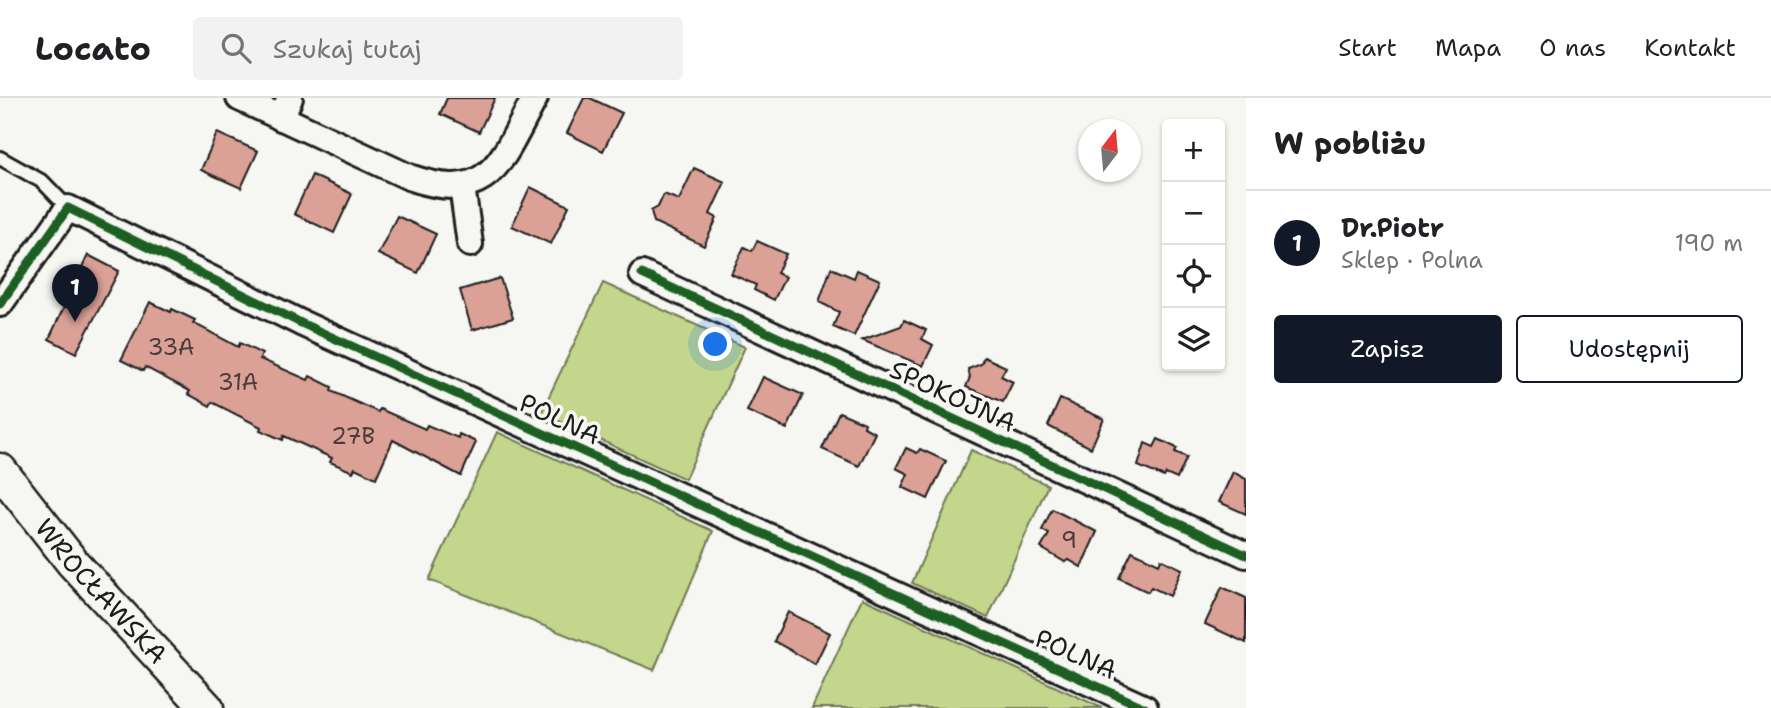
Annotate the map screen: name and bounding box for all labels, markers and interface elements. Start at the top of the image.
search box [193,17,683,80]
text: Locato [35,26,151,71]
icon: search [217,29,255,67]
text: Szukaj tutaj [273,31,422,66]
text: Start [1338,32,1397,64]
text: Mapa [1435,32,1501,64]
text: O nas [1539,32,1606,64]
text: Kontakt [1644,32,1736,64]
north arrow [1078,119,1141,182]
map controls [1162,119,1225,371]
button: + [1162,119,1225,182]
text: W pobliżu [1274,123,1426,164]
button: − [1162,182,1225,245]
text: Dr.Piotr [1341,210,1444,245]
text: 1 [1292,228,1302,258]
text: 190 m [1675,228,1743,258]
button: locate [1162,245,1225,308]
text: Sklep · Polna [1341,245,1483,275]
pin: 1 [52,264,98,322]
button: layers [1162,308,1225,371]
button: Zapisz [1274,315,1502,383]
button: Udostępnij [1516,315,1743,383]
your location [698,327,732,361]
house number: 33A [147,332,195,362]
street label: SPOKOJNA [884,351,1022,440]
house number: 31A [218,367,258,397]
street label: POLNA [514,385,607,453]
house number: 27B [331,421,375,451]
street label: WROCŁAWSKA [28,511,175,671]
house number: 9 [1061,525,1077,555]
street label: POLNA [1030,620,1123,687]

